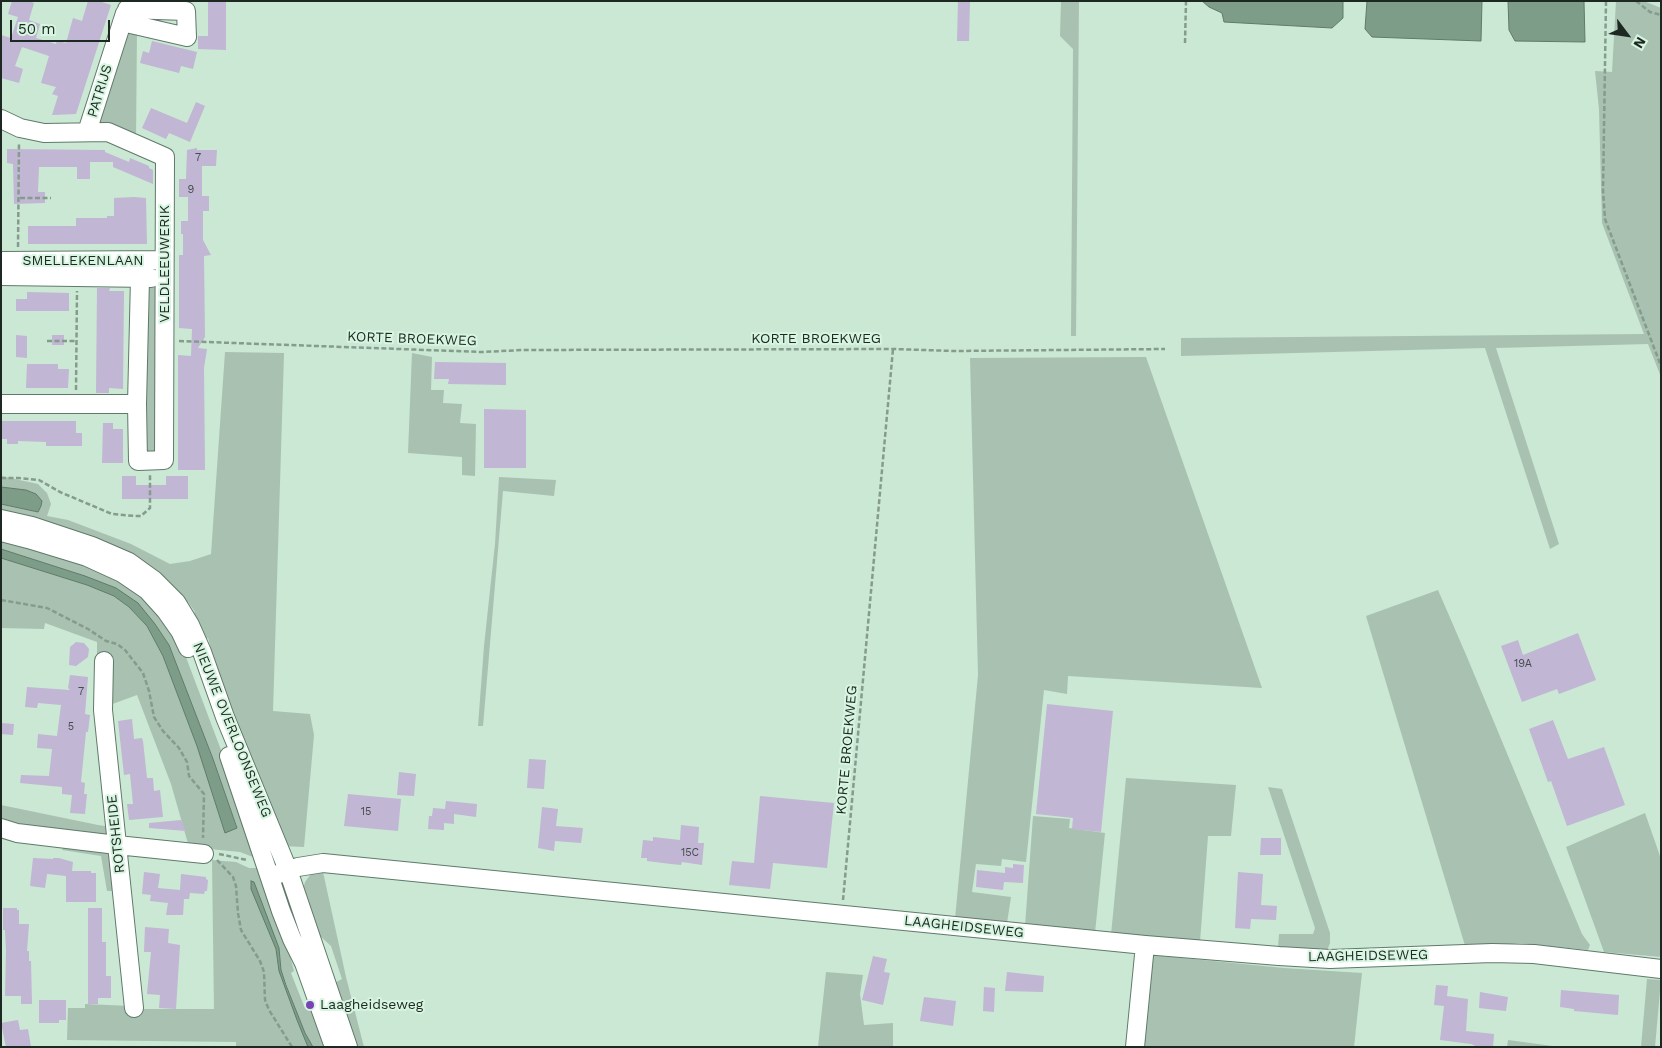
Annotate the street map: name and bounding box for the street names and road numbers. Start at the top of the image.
street label: PATRIJS [84,62,116,120]
street label: VELDLEEUWERIK [157,205,173,323]
street label: SMELLEKENLAAN [22,253,144,269]
street label: KORTE BROEKWEG [347,328,477,350]
street label: KORTE BROEKWEG [751,331,881,347]
street label: NIEUWE OVERLOONSEWEG [189,640,275,820]
street label: KORTE BROEKWEG [833,685,861,815]
street label: ROTSHEIDE [104,794,128,874]
street label: LAAGHEIDSEWEG [903,912,1025,942]
street label: LAAGHEIDSEWEG [1308,947,1428,965]

